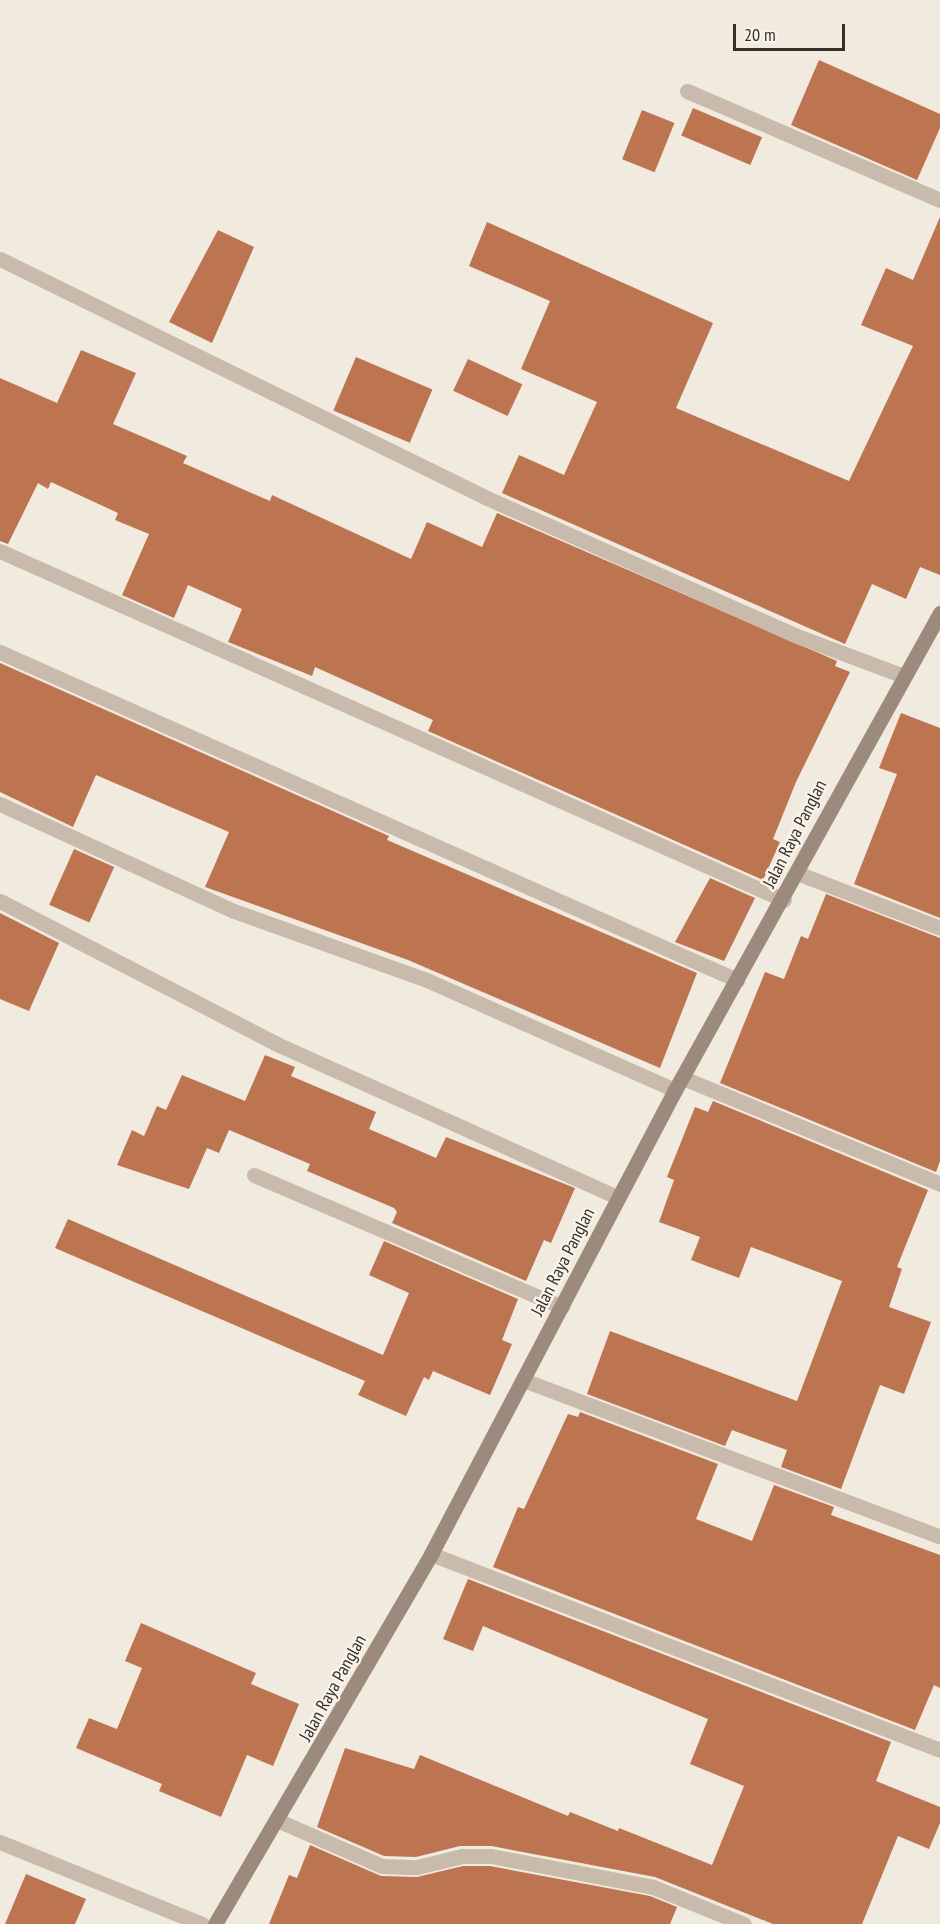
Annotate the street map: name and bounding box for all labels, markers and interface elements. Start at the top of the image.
scale bar [736,12,848,50]
text: 20 m [744,23,776,46]
street label: Jalan Raya Panglan [759,776,831,892]
street label: Jalan Raya Panglan [527,1204,599,1320]
street label: Jalan Raya Panglan [295,1631,371,1745]

